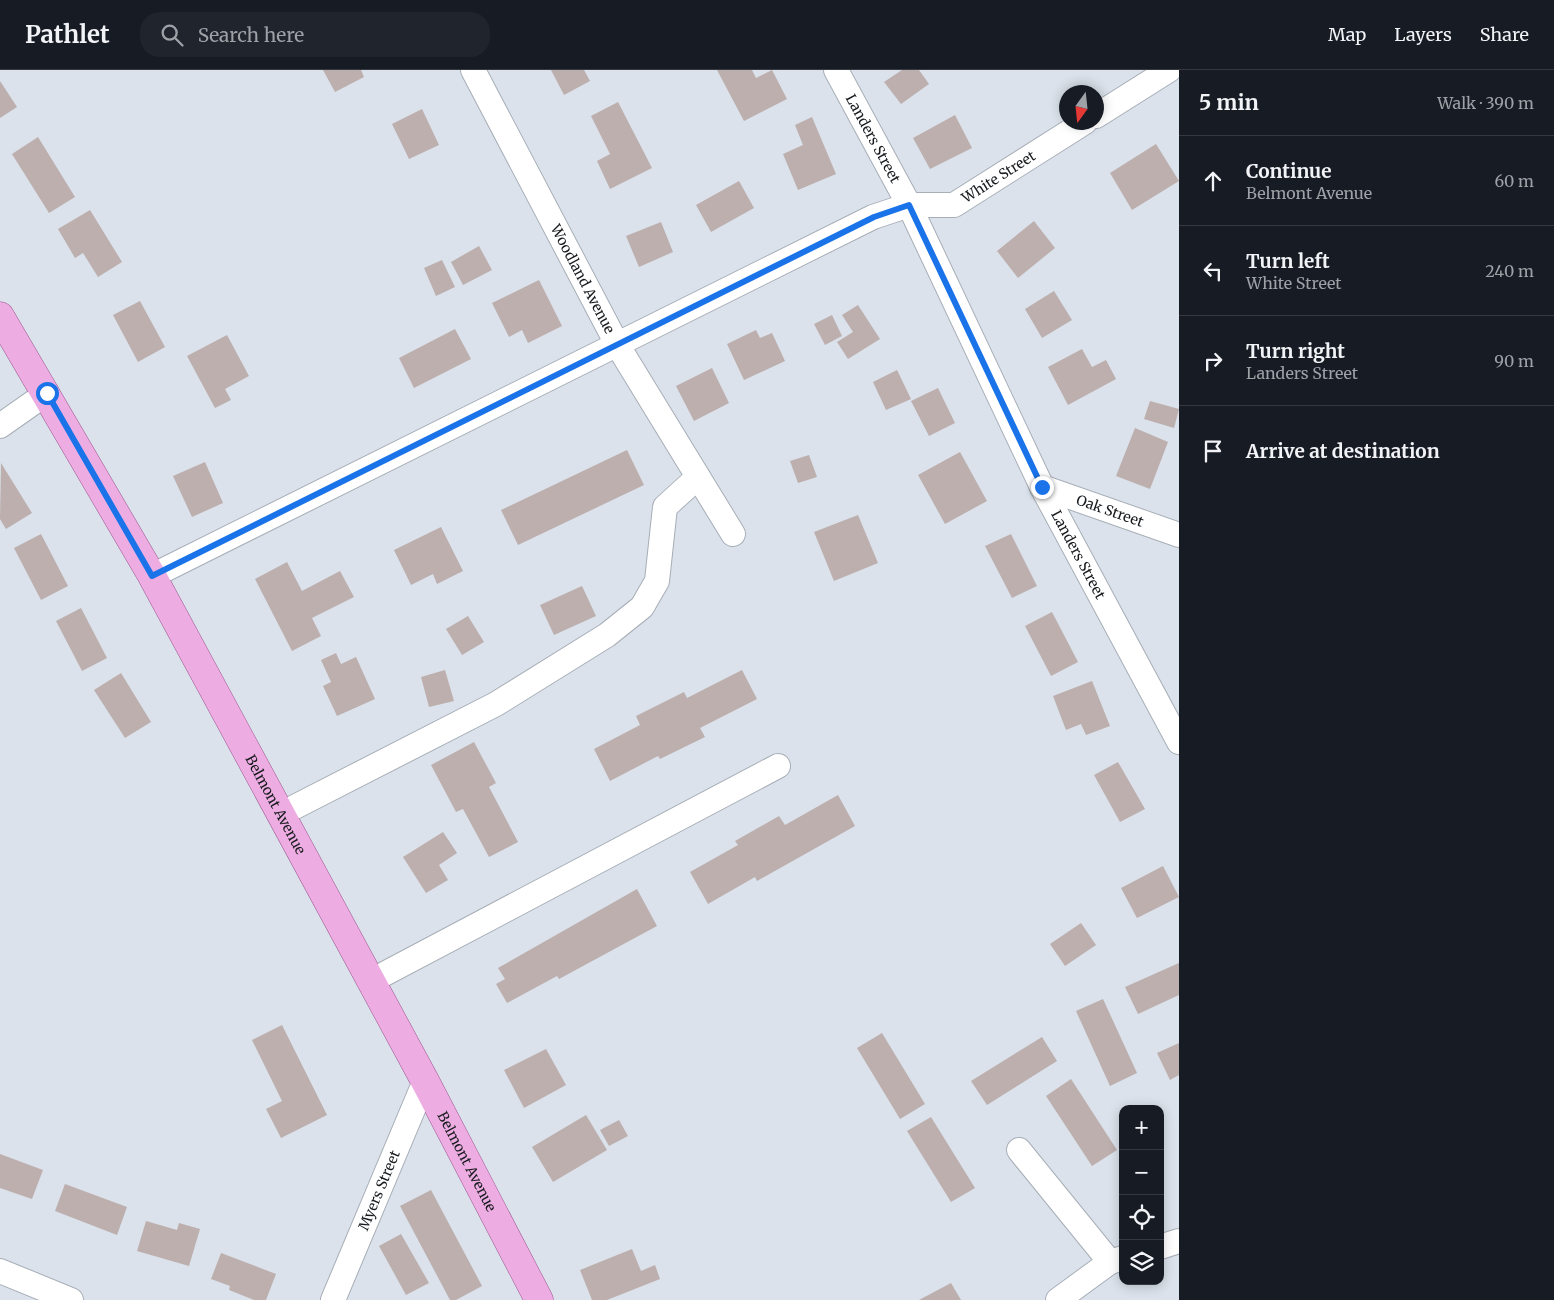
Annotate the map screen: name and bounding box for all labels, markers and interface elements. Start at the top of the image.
search box [140,12,490,57]
text: Pathlet [25,19,110,50]
icon: search [158,21,186,49]
text: Search here [198,23,304,47]
text: Map [1328,23,1366,46]
text: Layers [1394,23,1452,46]
text: Share [1480,23,1529,46]
north arrow [1059,85,1104,130]
text: 5 min [1199,89,1259,116]
street label: Landers Street [842,91,905,187]
text: Walk · 390 m [1437,93,1534,113]
street label: White Street [957,147,1039,207]
text: Continue [1246,159,1332,183]
icon: ahead [1199,167,1227,195]
text: 60 m [1494,171,1534,191]
text: Belmont Avenue [1246,183,1372,203]
street label: Woodland Avenue [546,220,619,337]
text: Turn left [1246,249,1330,273]
icon: left [1199,257,1227,285]
text: 240 m [1485,261,1534,281]
text: White Street [1246,273,1342,293]
text: Turn right [1246,339,1345,363]
icon: right [1199,347,1227,375]
text: 90 m [1494,351,1534,371]
text: Landers Street [1246,363,1358,383]
route start [36,382,59,405]
icon: arrive [1199,437,1227,465]
text: Arrive at destination [1246,439,1440,463]
route end [1031,476,1054,499]
street label: Oak Street [1074,491,1146,531]
street label: Landers Street [1047,507,1110,603]
street label: Belmont Avenue [241,752,310,857]
map controls [1119,1105,1164,1285]
button: + [1119,1105,1164,1150]
street label: Belmont Avenue [433,1108,500,1215]
street label: Myers Street [354,1147,404,1233]
button: − [1119,1150,1164,1195]
button: locate [1119,1195,1164,1240]
button: layers [1119,1240,1164,1285]

